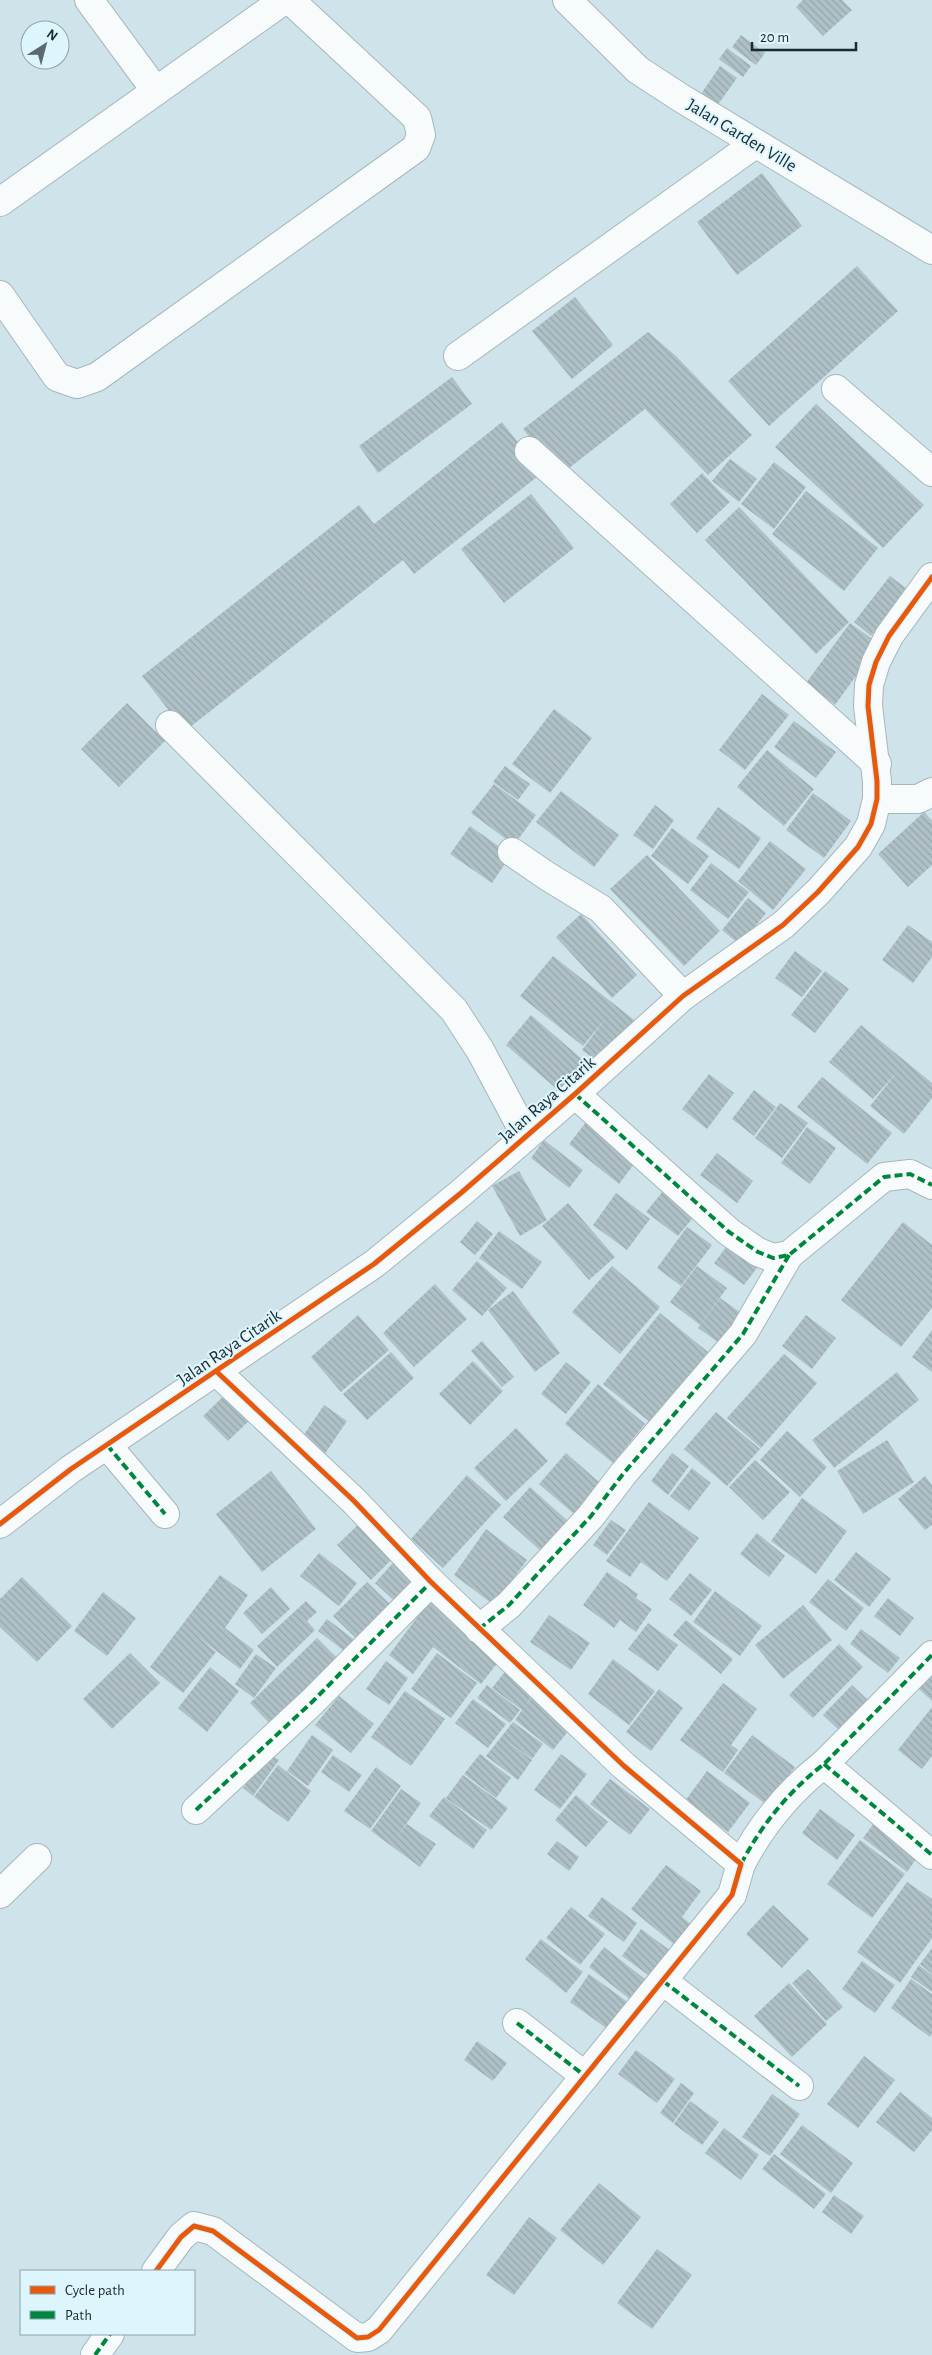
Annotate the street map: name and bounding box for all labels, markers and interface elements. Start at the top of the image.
north arrow [20,20,70,70]
scale bar [752,20,856,52]
text: N [44,27,60,44]
text: 20 m [760,30,789,45]
street label: Jalan Garden Ville [683,96,799,176]
street label: Jalan Raya Citarik [496,1053,600,1146]
street label: Jalan Raya Citarik [174,1306,285,1389]
legend [20,2270,195,2335]
text: Cycle path [65,2283,125,2298]
text: Path [65,2308,92,2323]

